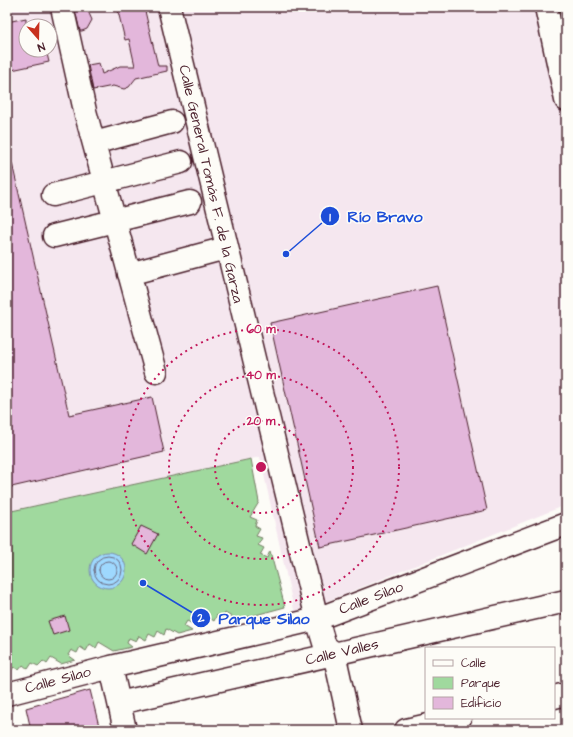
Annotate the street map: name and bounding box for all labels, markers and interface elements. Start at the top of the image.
north arrow [18,18,58,58]
text: N [35,39,47,55]
street label: Calle General Tomás F. de la Garza [173,63,249,305]
callout: Río Bravo [320,202,431,230]
text: Río Bravo [348,206,423,228]
text: 1 [329,209,331,226]
text: 60 m [246,321,276,338]
text: 40 m [246,367,277,384]
text: 20 m [246,413,276,430]
centre of rings [254,460,268,474]
street label: Calle Silao [336,576,407,620]
callout: Parque Silao [191,604,318,632]
text: Parque Silao [219,608,310,630]
text: 2 [197,610,205,627]
street label: Calle Valles [303,633,381,671]
legend [425,647,555,719]
text: Calle [461,655,486,672]
street label: Calle Silao [23,661,94,699]
text: Parque [461,675,501,692]
text: Edificio [461,695,501,712]

